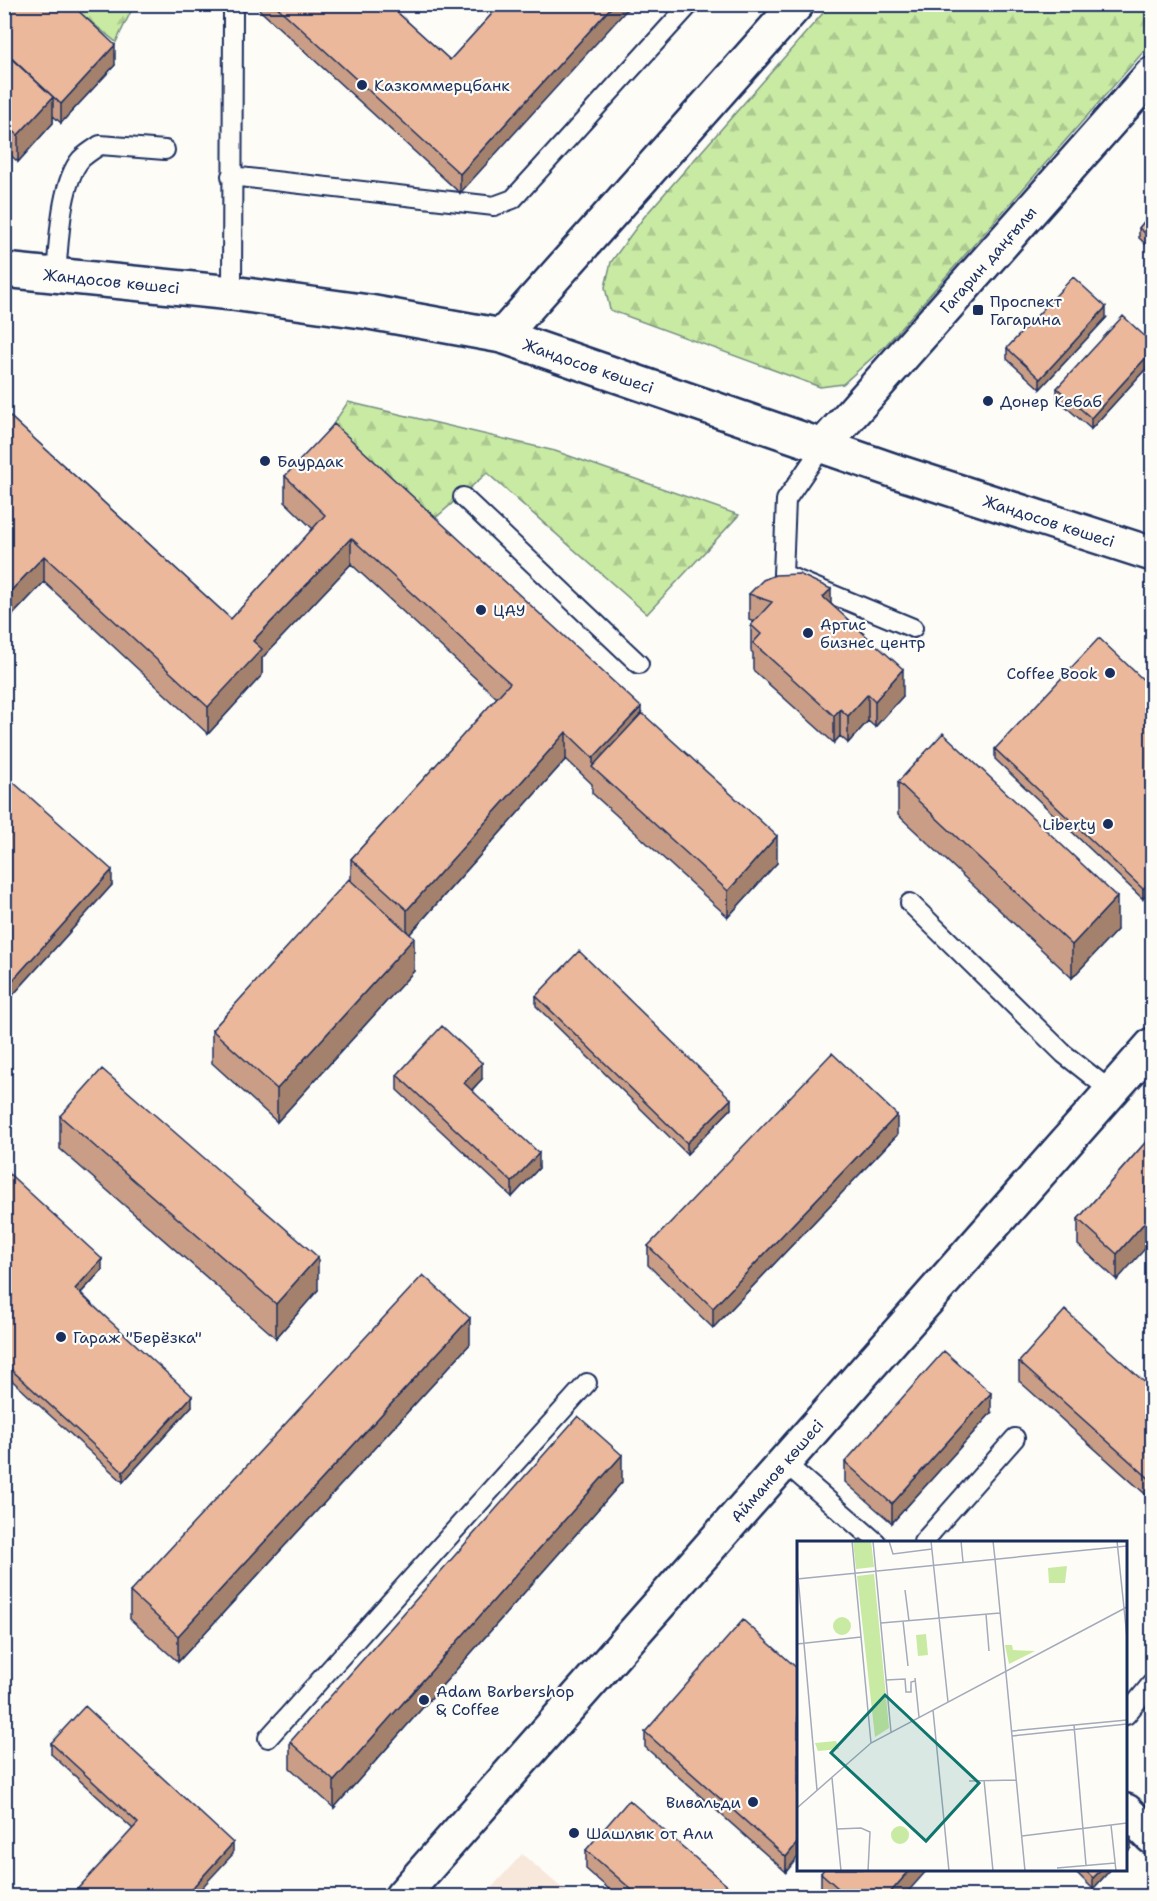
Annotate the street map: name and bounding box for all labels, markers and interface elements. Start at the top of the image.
place label: Казкоммерцбанк [374,75,510,96]
marker: Казкоммерцбанк [355,78,369,92]
street label: Гагарин даңғылы [935,202,1041,317]
street label: Жандосов көшесі [42,264,181,298]
place label: Проспект Гагарина [990,291,1063,330]
marker: Проспект Гагарина [971,303,985,317]
street label: Жандосов көшесі [520,333,657,398]
place label: Донер Кебаб [1000,391,1102,412]
marker: Донер Кебаб [981,394,995,408]
place label: Баурдак [277,451,344,472]
marker: Баурдак [258,454,272,468]
street label: Жандосов көшесі [981,490,1117,552]
place label: ЦАУ [493,600,526,621]
marker: ЦАУ [474,603,488,617]
place label: Артис бизнес центр [820,614,925,653]
marker: Артис бизнес центр [801,626,815,640]
place label: Coffee Book [1007,663,1098,684]
marker: Coffee Book [1103,666,1117,680]
place label: Liberty [1042,814,1096,835]
marker: Liberty [1101,817,1115,831]
place label: Гараж "Берёзка" [73,1327,202,1348]
marker: Гараж "Берёзка" [54,1330,68,1344]
street label: Айманов көшесі [726,1415,828,1527]
inset map [797,1541,1127,1871]
place label: Adam Barbershop & Coffee [436,1681,574,1720]
marker: Adam Barbershop & Coffee [417,1693,431,1707]
place label: Вивальди [666,1792,741,1813]
marker: Вивальди [746,1795,760,1809]
place label: Шашлык от Али [586,1823,713,1844]
marker: Шашлык от Али [567,1826,581,1840]

